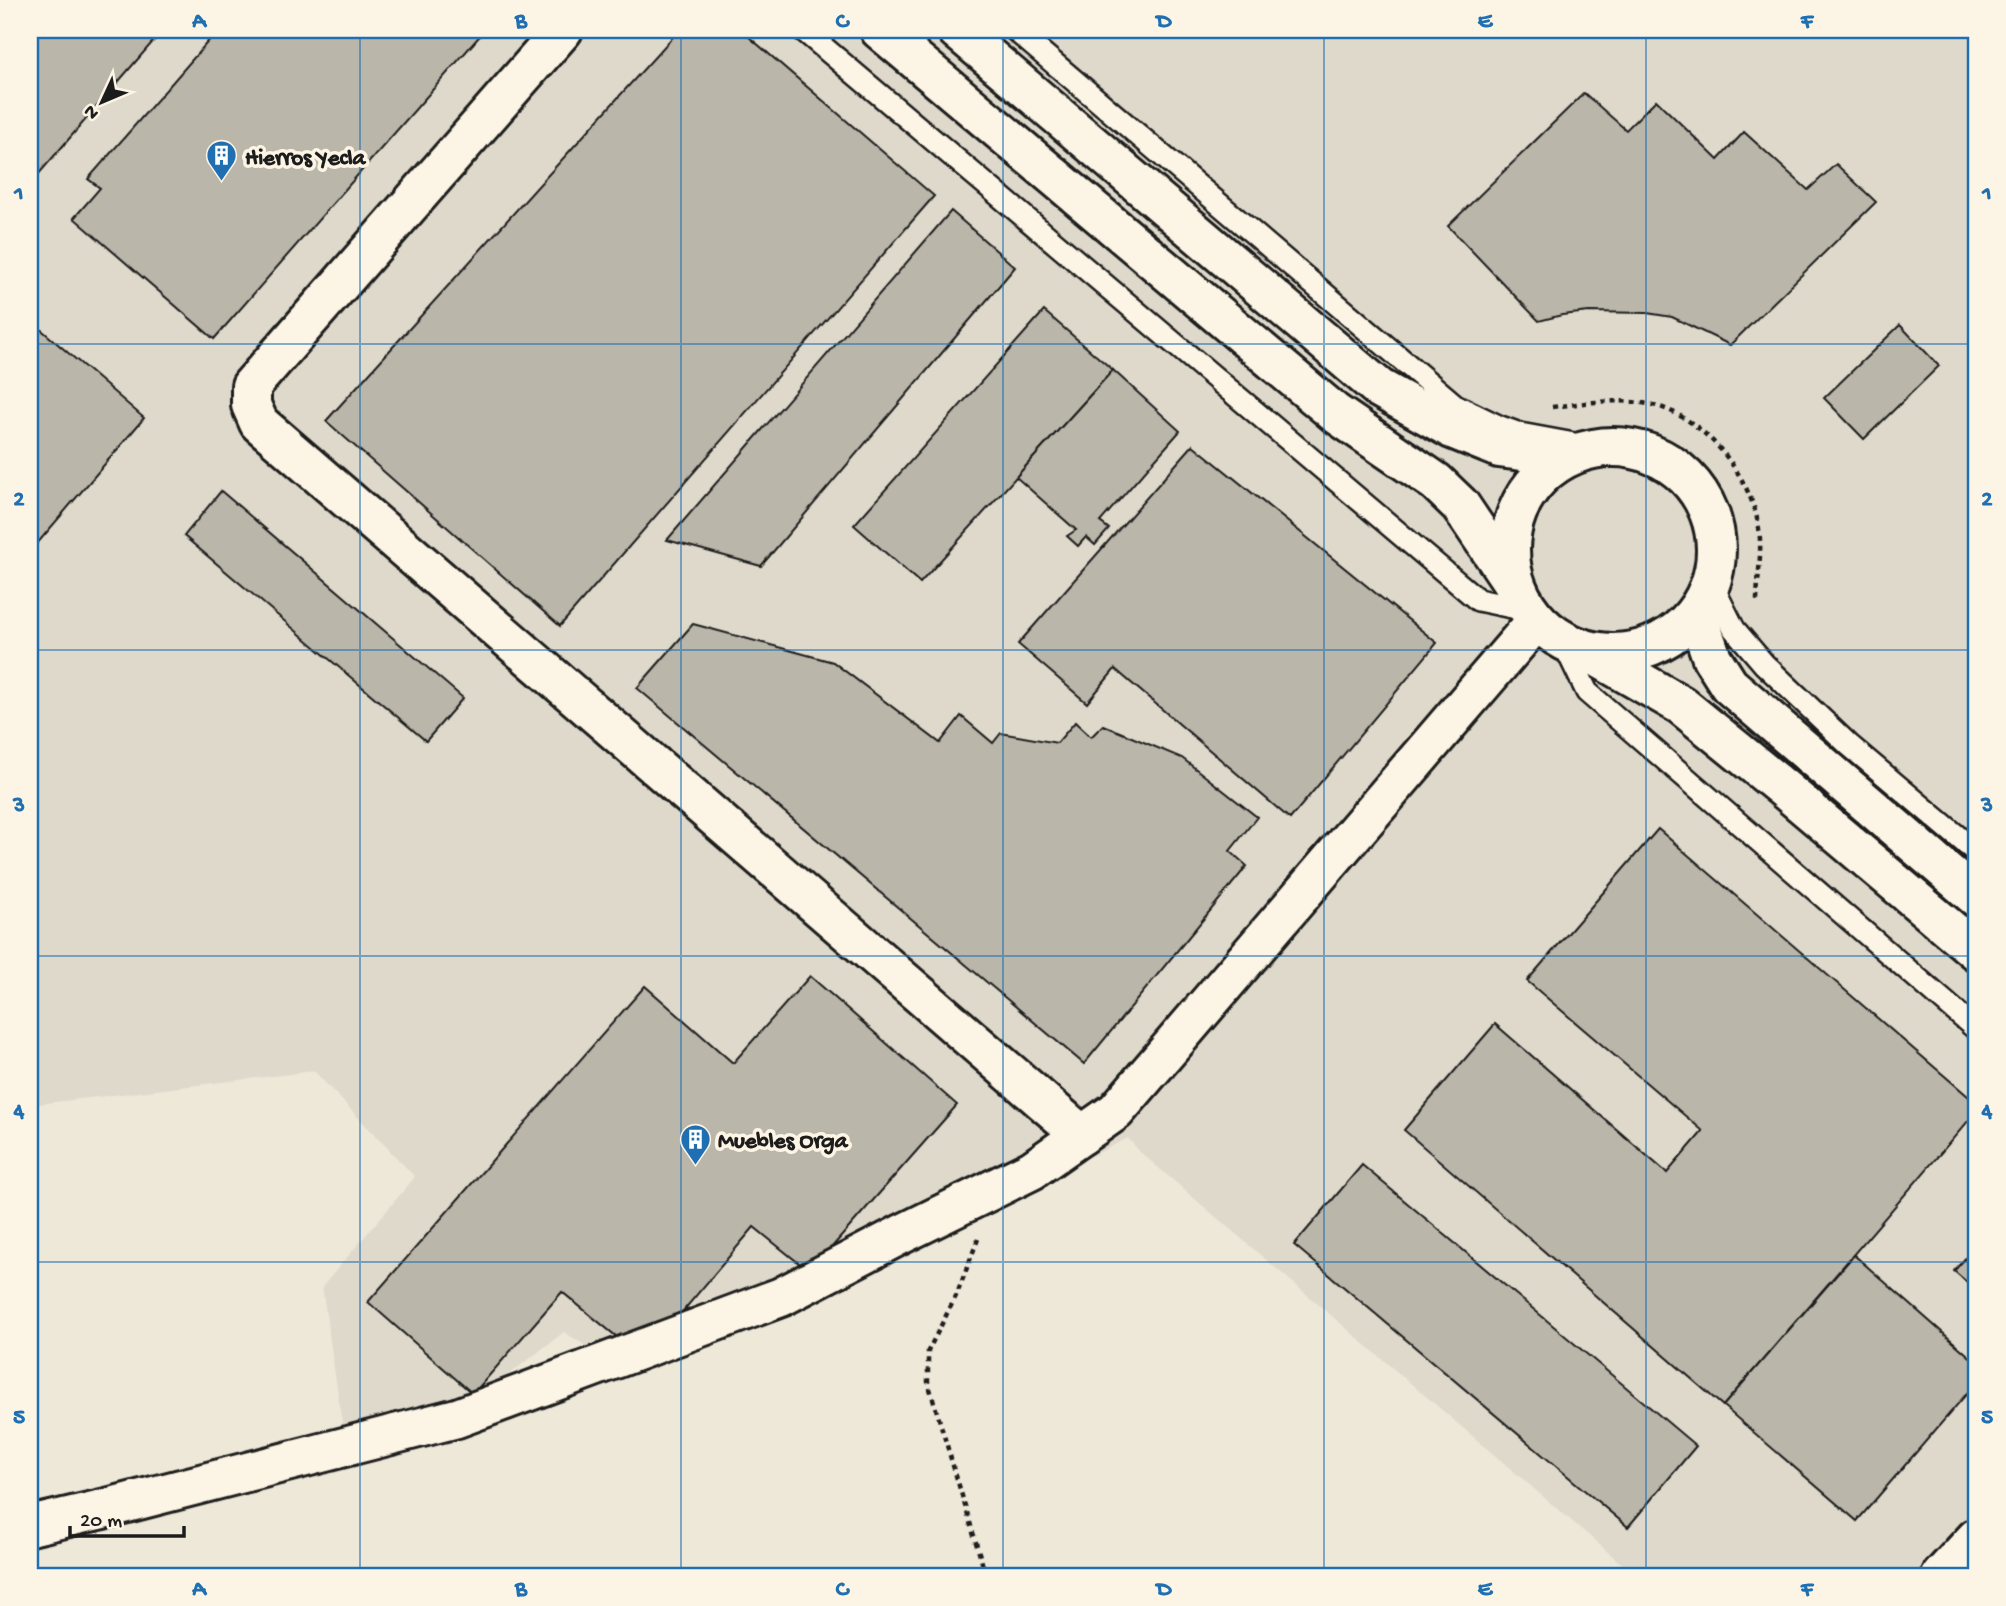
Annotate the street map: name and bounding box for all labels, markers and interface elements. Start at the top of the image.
text: A [191,9,207,36]
text: B [514,9,528,36]
text: C [836,9,851,36]
text: D [1155,9,1173,36]
text: E [1478,9,1494,36]
text: F [1800,9,1815,36]
north arrow [66,66,136,136]
text: N [80,99,105,124]
building icon: Hierros Yecla [205,139,239,183]
place label: Hierros Yecla [245,146,367,173]
text: 1 [13,181,24,208]
text: 1 [1981,181,1992,208]
text: 2 [13,487,25,514]
text: 2 [1981,487,1993,514]
text: 3 [12,793,25,820]
text: 3 [1980,793,1993,820]
text: 4 [13,1099,25,1126]
text: 4 [1981,1099,1993,1126]
building icon: Muebles Orga [678,1122,712,1166]
place label: Muebles Orga [718,1129,849,1156]
text: 5 [13,1405,25,1432]
text: 5 [1981,1405,1993,1432]
scale bar [70,1494,184,1538]
text: 20 m [80,1510,122,1535]
text: A [191,1577,207,1604]
text: B [514,1577,528,1604]
text: C [836,1577,851,1604]
text: D [1155,1577,1173,1604]
text: E [1478,1577,1494,1604]
text: F [1800,1577,1815,1604]

